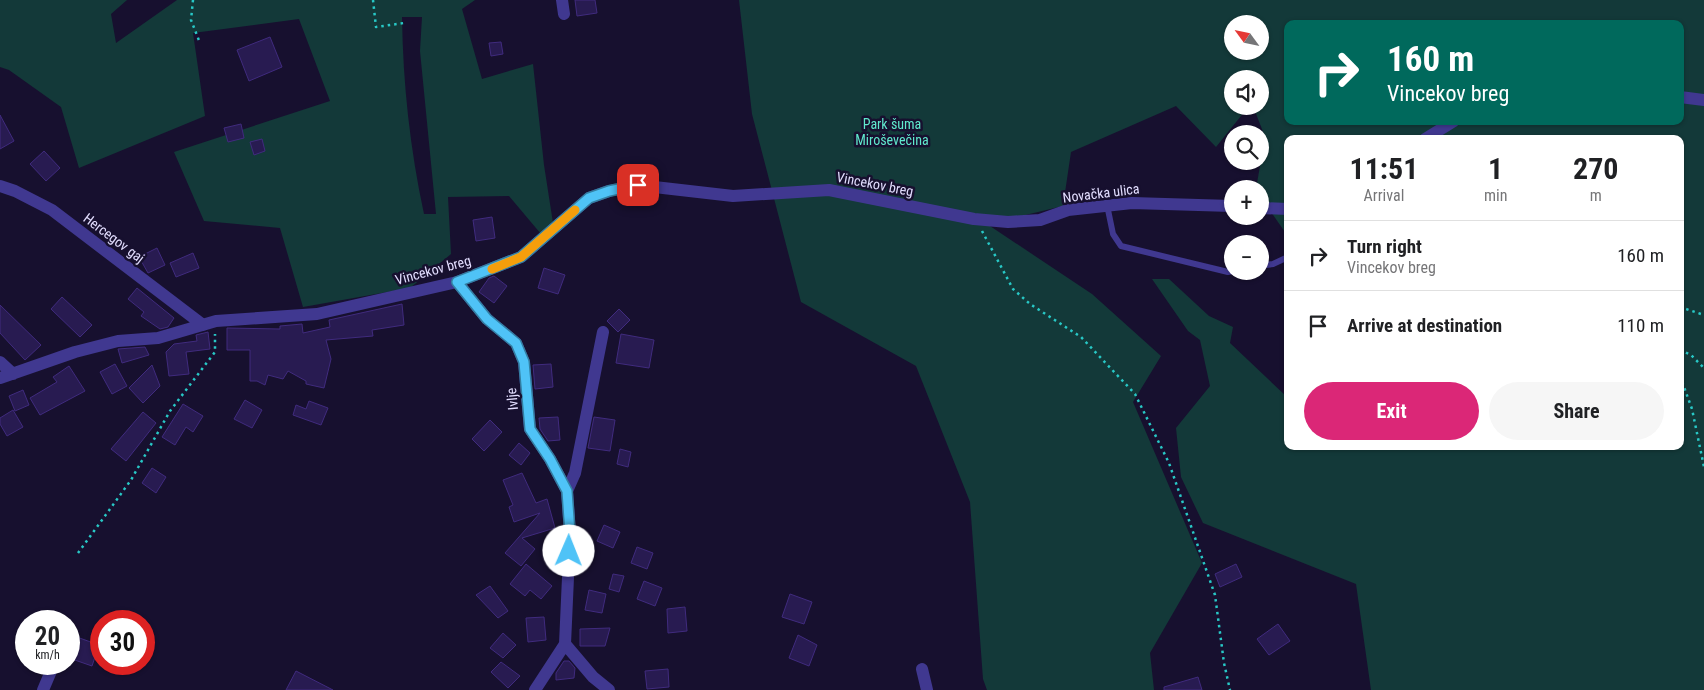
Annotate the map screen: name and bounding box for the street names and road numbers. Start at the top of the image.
street label: Vincekov breg [835,169,915,199]
street label: Novačka ulica [1062,180,1140,206]
street label: Hercegov gaj [80,210,148,266]
street label: Vincekov breg [393,252,473,288]
street label: Ivlje [503,387,521,411]

